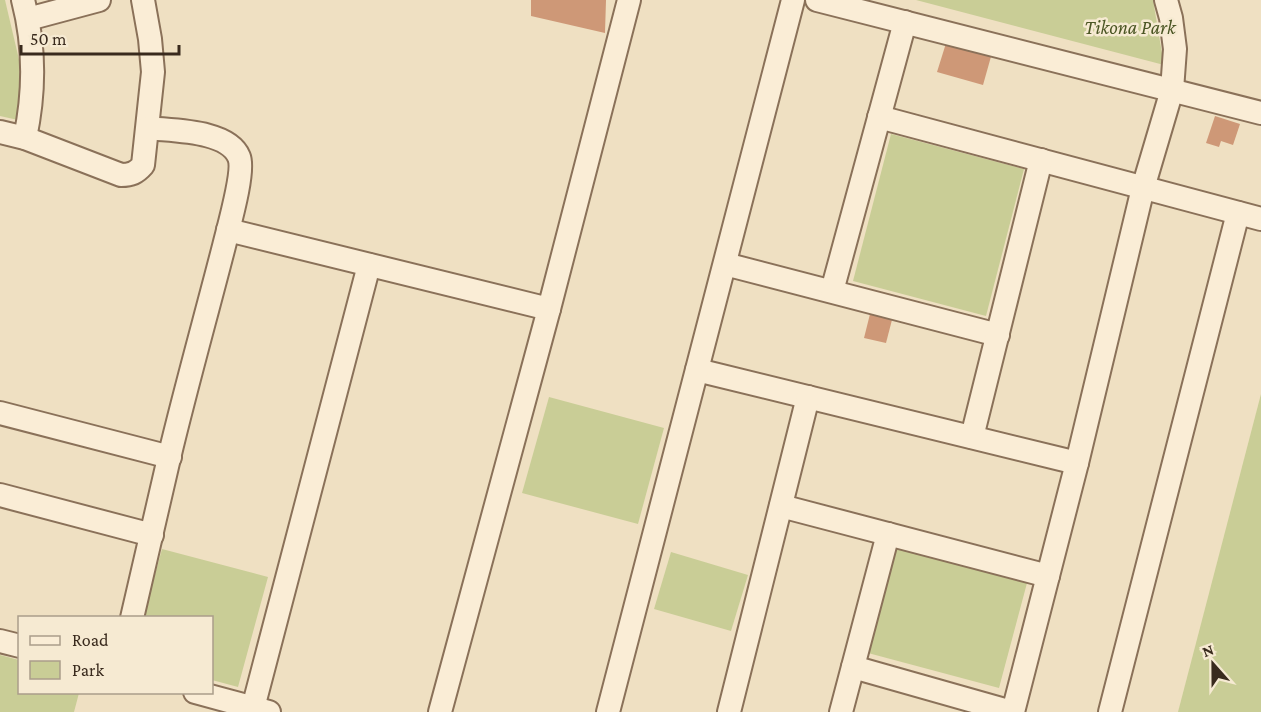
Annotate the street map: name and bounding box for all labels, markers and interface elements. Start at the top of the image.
park label: Tikona Park [1084,16,1177,38]
scale bar [21,18,178,56]
text: 50 m [30,29,67,49]
legend [18,616,213,694]
text: Road [72,630,109,650]
north arrow [1183,634,1243,694]
text: N [1200,641,1216,660]
text: Park [72,660,104,680]

